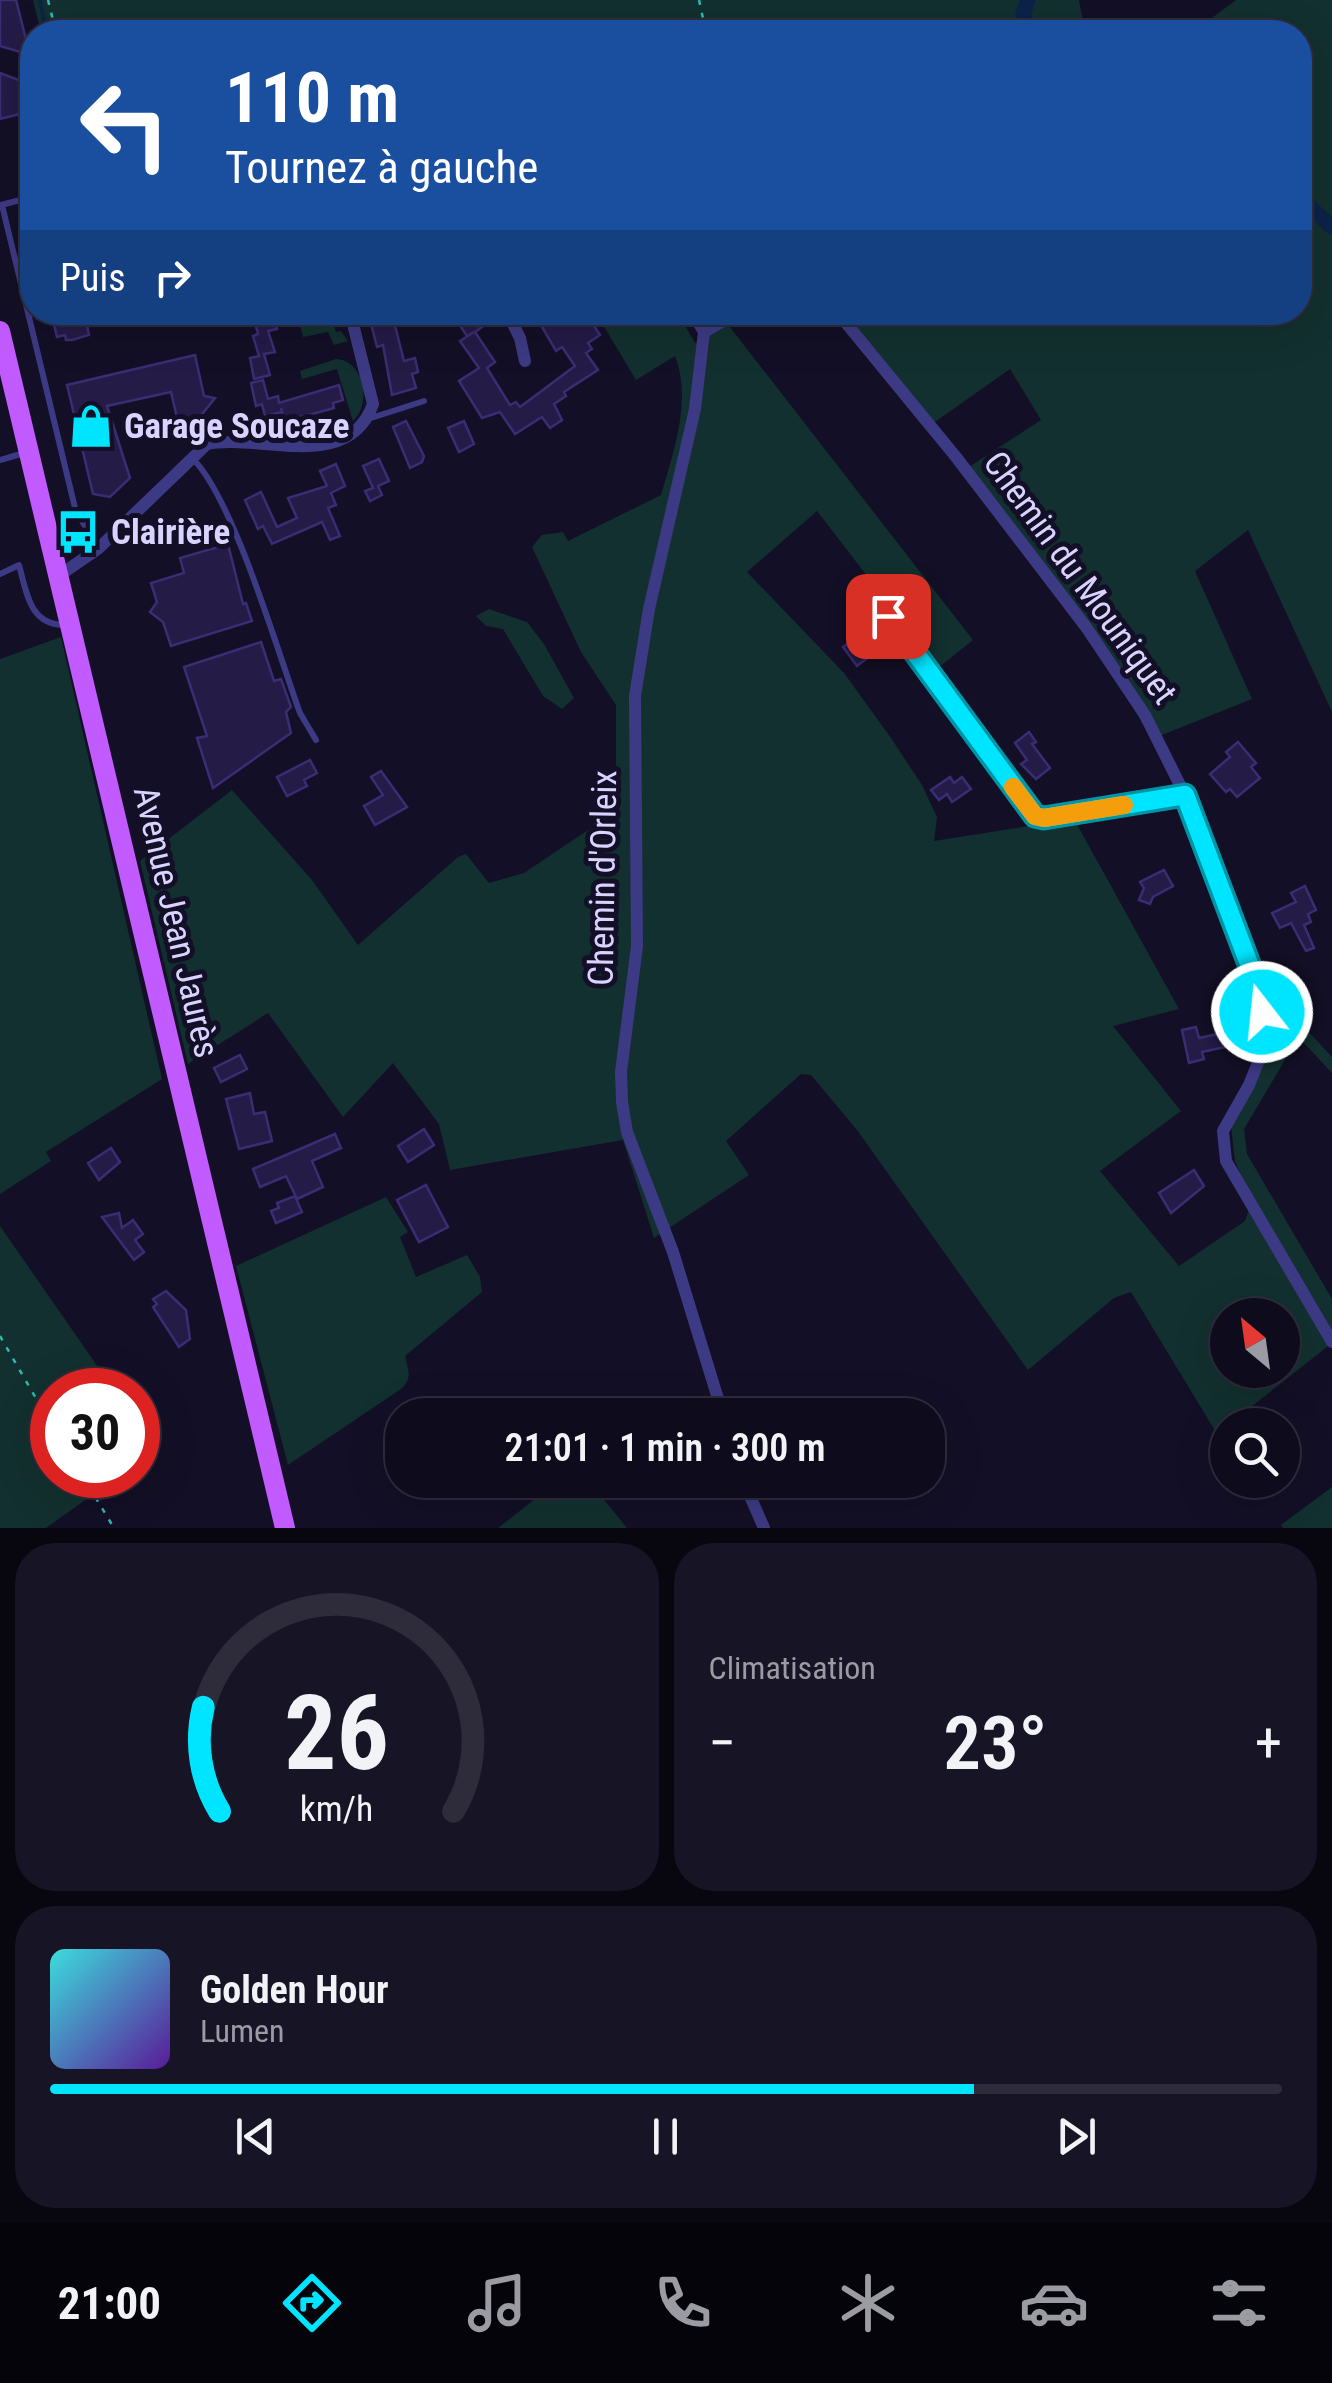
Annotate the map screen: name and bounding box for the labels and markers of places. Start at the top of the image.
shop icon: Garage Soucaze [67,402,115,450]
place label: Garage Soucaze [124,406,349,447]
bus stop icon: Clairière [54,508,102,556]
place label: Clairière [111,512,230,553]
pin [846,574,931,659]

